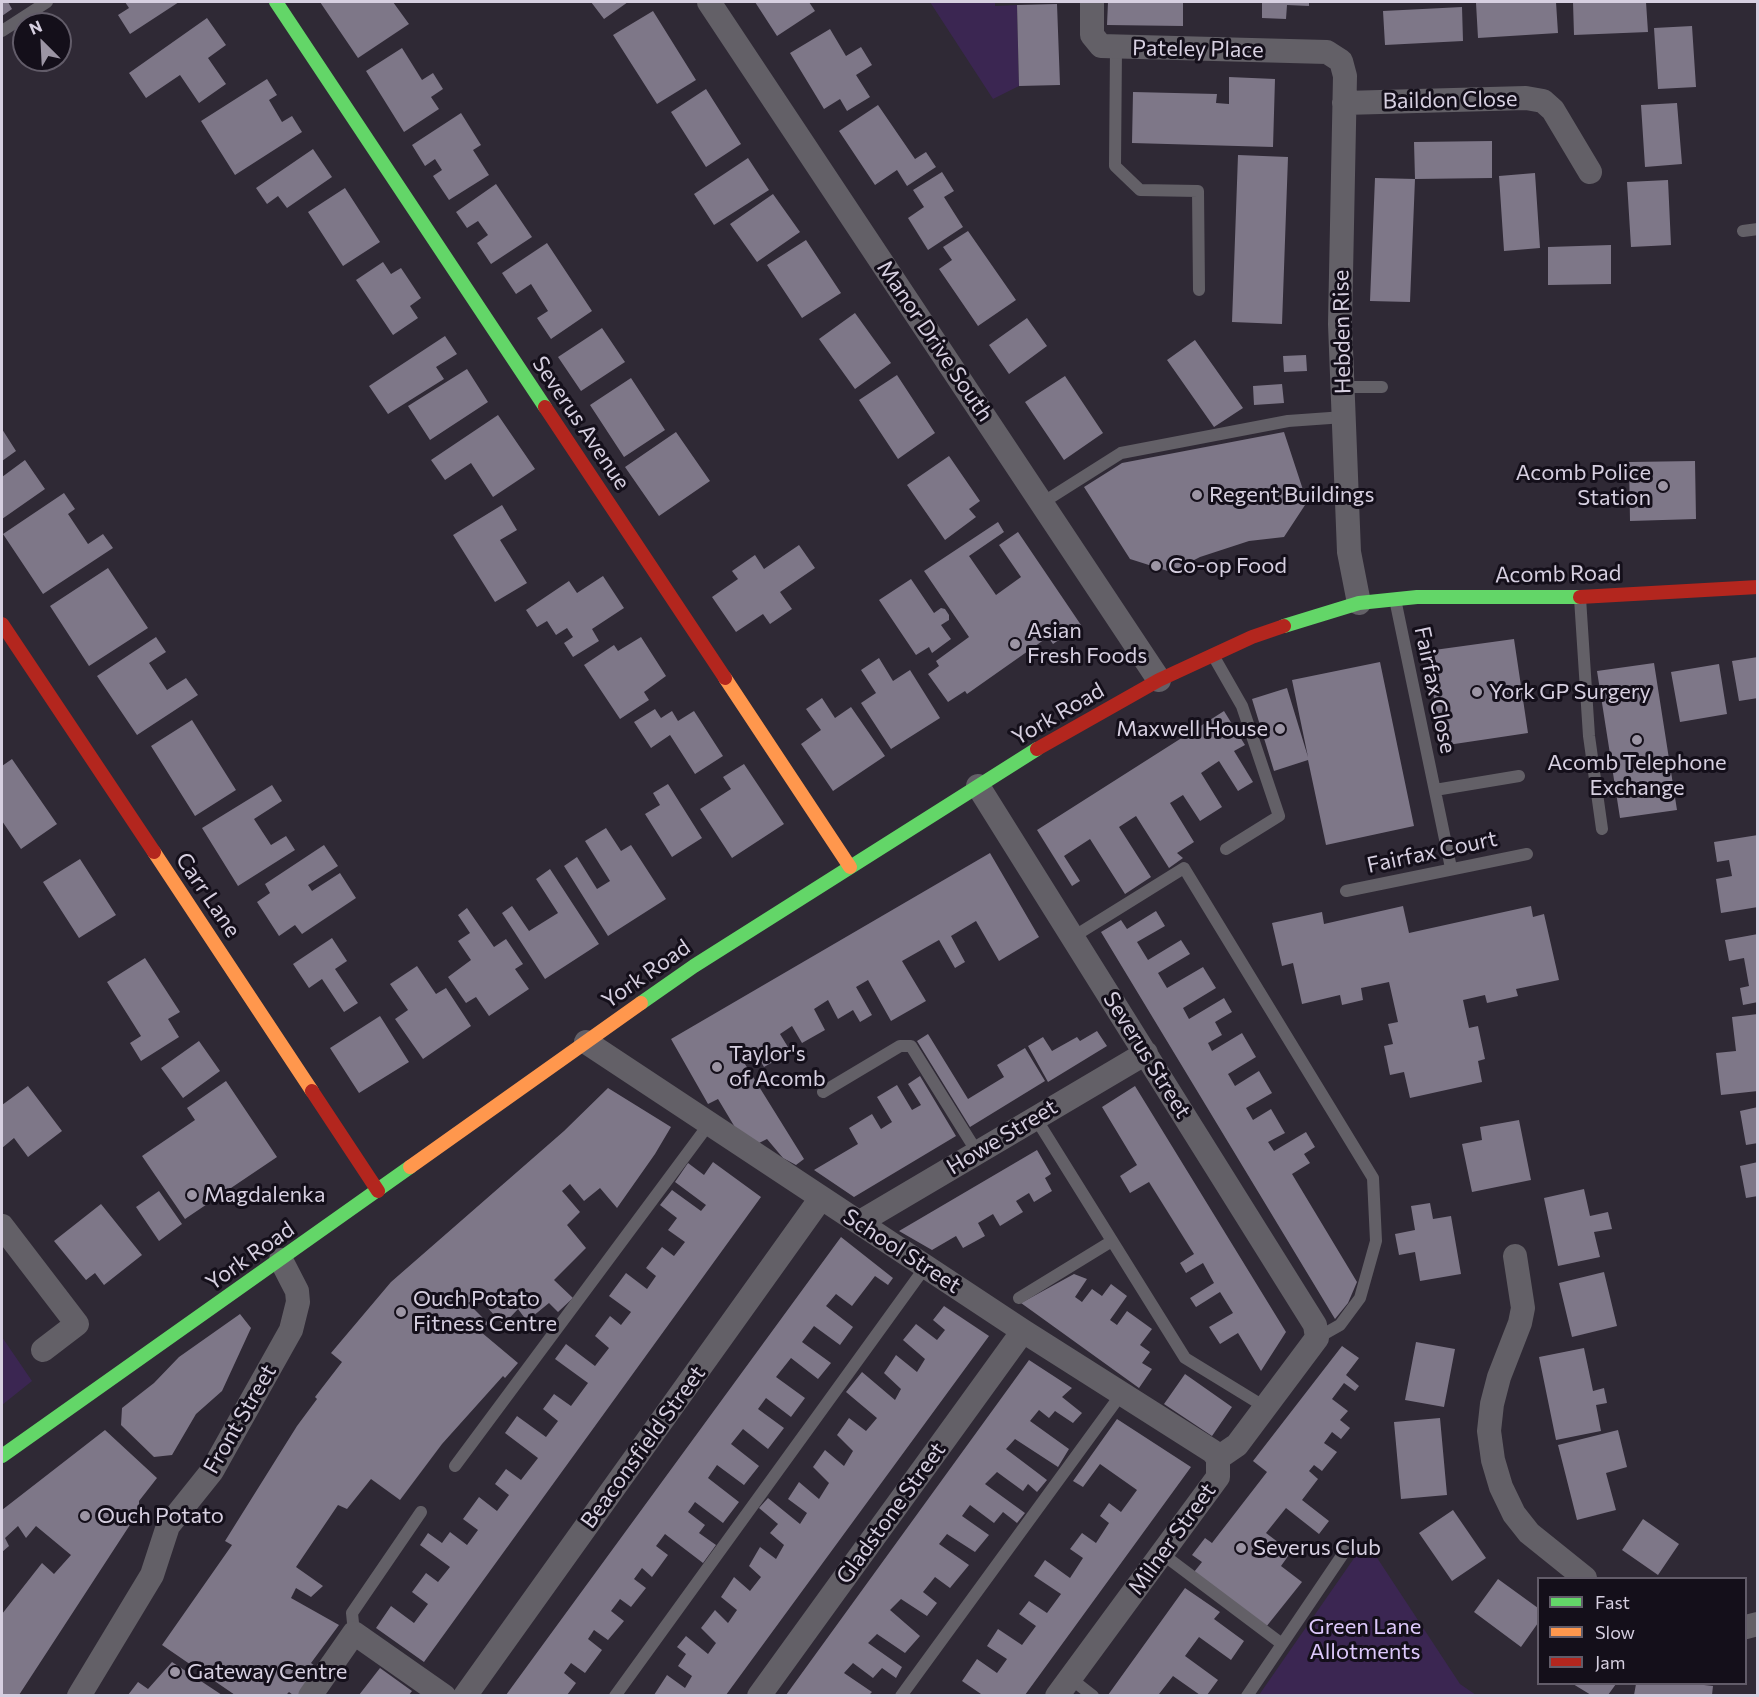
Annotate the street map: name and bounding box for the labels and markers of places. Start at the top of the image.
place label: Acomb Police Station [1516,460,1651,512]
marker: Acomb Police Station [1656,479,1670,493]
place label: Regent Buildings [1209,482,1374,508]
marker: Regent Buildings [1190,488,1204,502]
place label: Co-op Food [1168,553,1287,579]
marker: Co-op Food [1149,559,1163,573]
place label: Asian Fresh Foods [1027,618,1147,670]
marker: Asian Fresh Foods [1008,637,1022,651]
place label: York GP Surgery [1489,679,1651,705]
marker: York GP Surgery [1470,685,1484,699]
place label: Maxwell House [1116,716,1268,742]
marker: Maxwell House [1273,722,1287,736]
marker: Acomb Telephone Exchange [1630,733,1644,747]
place label: Acomb Telephone Exchange [1547,750,1727,802]
place label: Taylor's of Acomb [729,1041,826,1092]
marker: Taylor's of Acomb [710,1060,724,1074]
place label: Magdalenka [204,1182,326,1208]
marker: Magdalenka [185,1188,199,1202]
place label: Ouch Potato Fitness Centre [413,1286,557,1338]
marker: Ouch Potato Fitness Centre [394,1305,408,1319]
place label: Ouch Potato [97,1503,224,1529]
marker: Ouch Potato [78,1509,92,1523]
place label: Severus Club [1253,1535,1381,1561]
marker: Severus Club [1234,1541,1248,1555]
place label: Gateway Centre [187,1659,347,1685]
marker: Gateway Centre [168,1665,182,1679]

